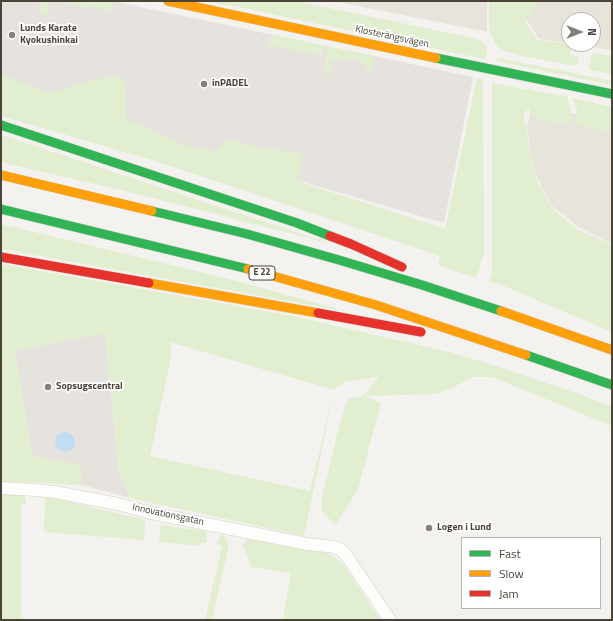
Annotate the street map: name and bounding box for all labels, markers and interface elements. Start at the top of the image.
north arrow [561,12,601,52]
place label: Lunds Karate Kyokushinkai [20,23,78,46]
street label: Klosterängsvägen [354,23,430,51]
text: N [584,28,600,36]
marker: Lunds Karate Kyokushinkai [7,30,17,40]
place label: inPADEL [212,78,248,90]
marker: inPADEL [199,79,209,89]
road number: E 22 [249,266,275,280]
place label: Sopsugscentral [56,381,123,393]
marker: Sopsugscentral [43,382,53,392]
street label: Innovationsgatan [131,502,205,528]
place label: Logen i Lund [437,522,491,534]
marker: Logen i Lund [424,523,434,533]
legend [461,537,601,609]
text: Fast [499,544,521,563]
text: Slow [499,564,524,583]
text: Jam [499,584,519,603]

